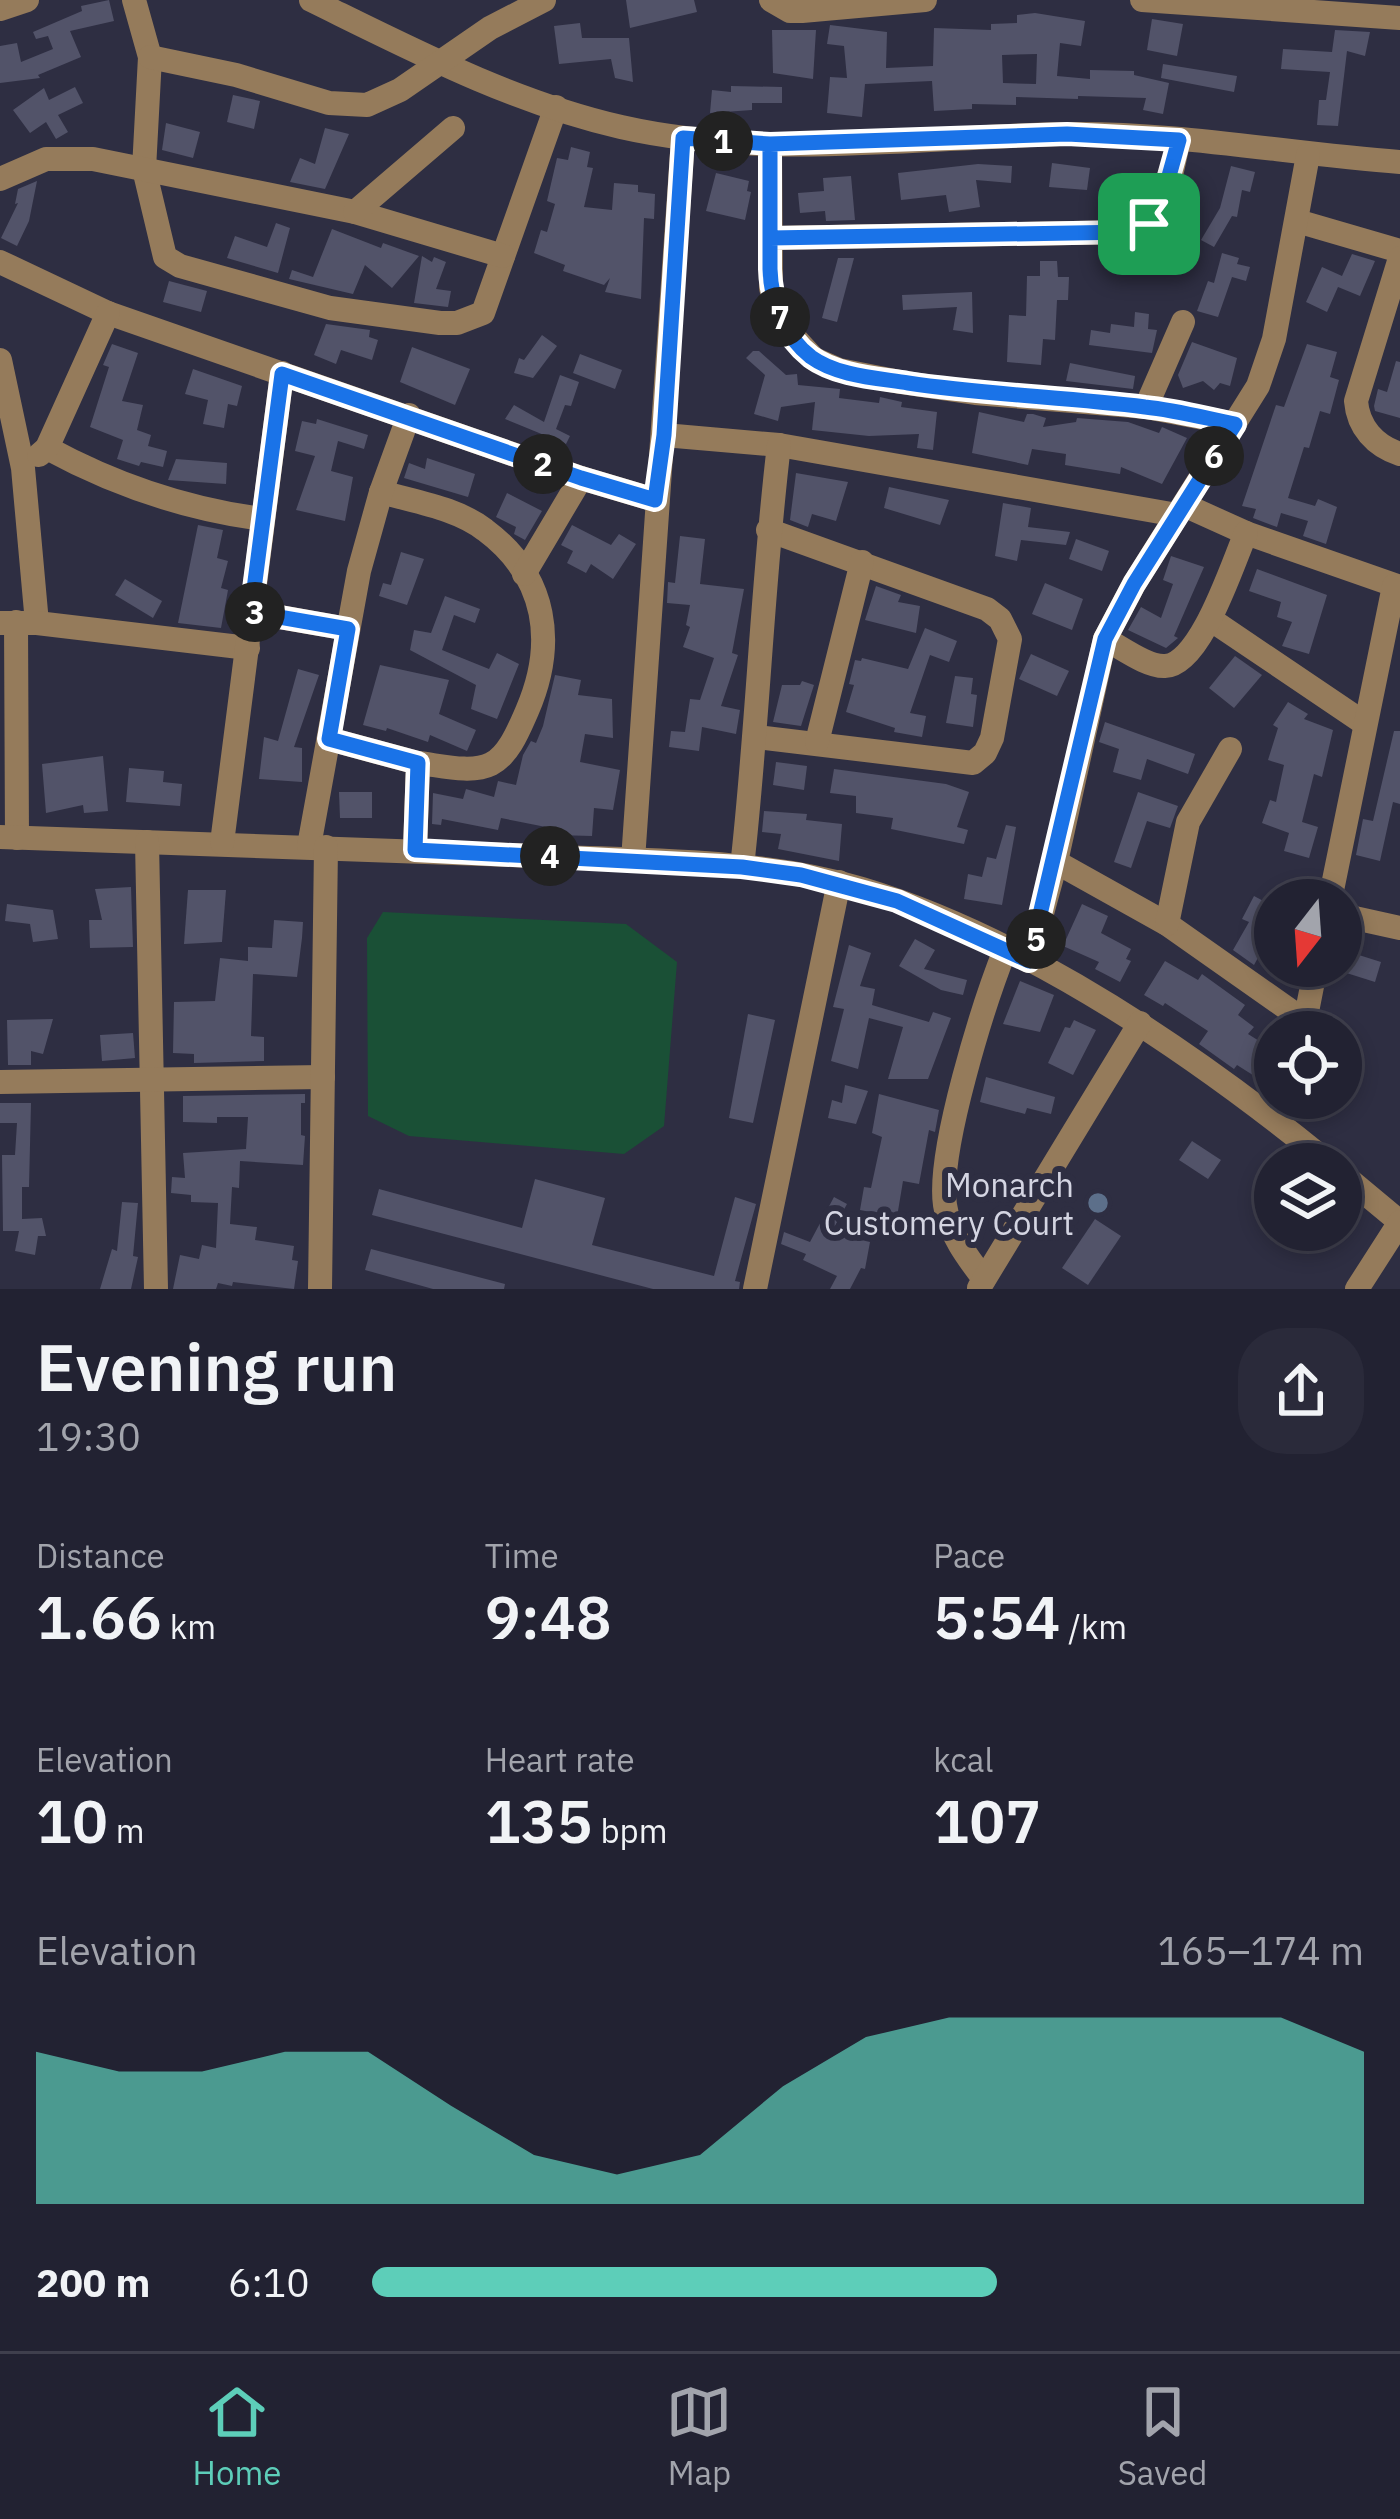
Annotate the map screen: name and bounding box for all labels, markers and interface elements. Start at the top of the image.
pin: 1 [693,111,753,171]
text: 1 [713,119,733,162]
pin [1098,173,1200,275]
icon: arrive [1116,191,1182,257]
pin: 7 [750,287,810,347]
text: 7 [770,295,790,338]
pin: 6 [1184,426,1244,486]
pin: 2 [513,434,573,494]
text: 6 [1204,434,1224,477]
text: 2 [533,442,553,485]
pin: 3 [225,582,285,642]
text: 3 [245,590,265,633]
pin: 4 [520,826,580,886]
text: 4 [540,834,560,877]
north arrow [1254,879,1362,987]
map controls [1254,879,1362,1251]
pin: 5 [1006,909,1066,969]
text: 5 [1026,917,1046,960]
button: locate [1254,1011,1362,1119]
button: layers [1254,1143,1362,1251]
place label: Monarch Customery Court [824,1163,1074,1244]
marker: Monarch Customery Court [1085,1190,1111,1216]
text: Evening run [36,1323,397,1409]
button: share [1238,1328,1364,1454]
text: 19:30 [36,1411,141,1462]
text: Distance [36,1534,165,1577]
text: Time [485,1534,559,1577]
text: Pace [933,1534,1005,1577]
text: 1.66 [36,1577,162,1656]
text: 9:48 [485,1577,612,1656]
text: 5:54 [933,1577,1060,1656]
text: km [162,1605,216,1648]
text: /km [1060,1605,1127,1648]
text: Elevation [36,1738,173,1781]
text: Heart rate [485,1738,635,1781]
text: kcal [933,1738,993,1781]
text: 10 [36,1781,108,1860]
text: 135 [485,1781,593,1860]
text: 107 [933,1781,1041,1860]
text: m [108,1809,145,1852]
text: bpm [593,1809,668,1852]
text: Elevation [36,1925,198,1976]
text: 165–174 m [1157,1925,1364,1976]
text: 200 m [36,2257,150,2308]
text: 6:10 [228,2257,310,2308]
tab: Home [193,2379,281,2494]
tab: Map [666,2379,732,2494]
tab: Saved [1118,2379,1207,2494]

